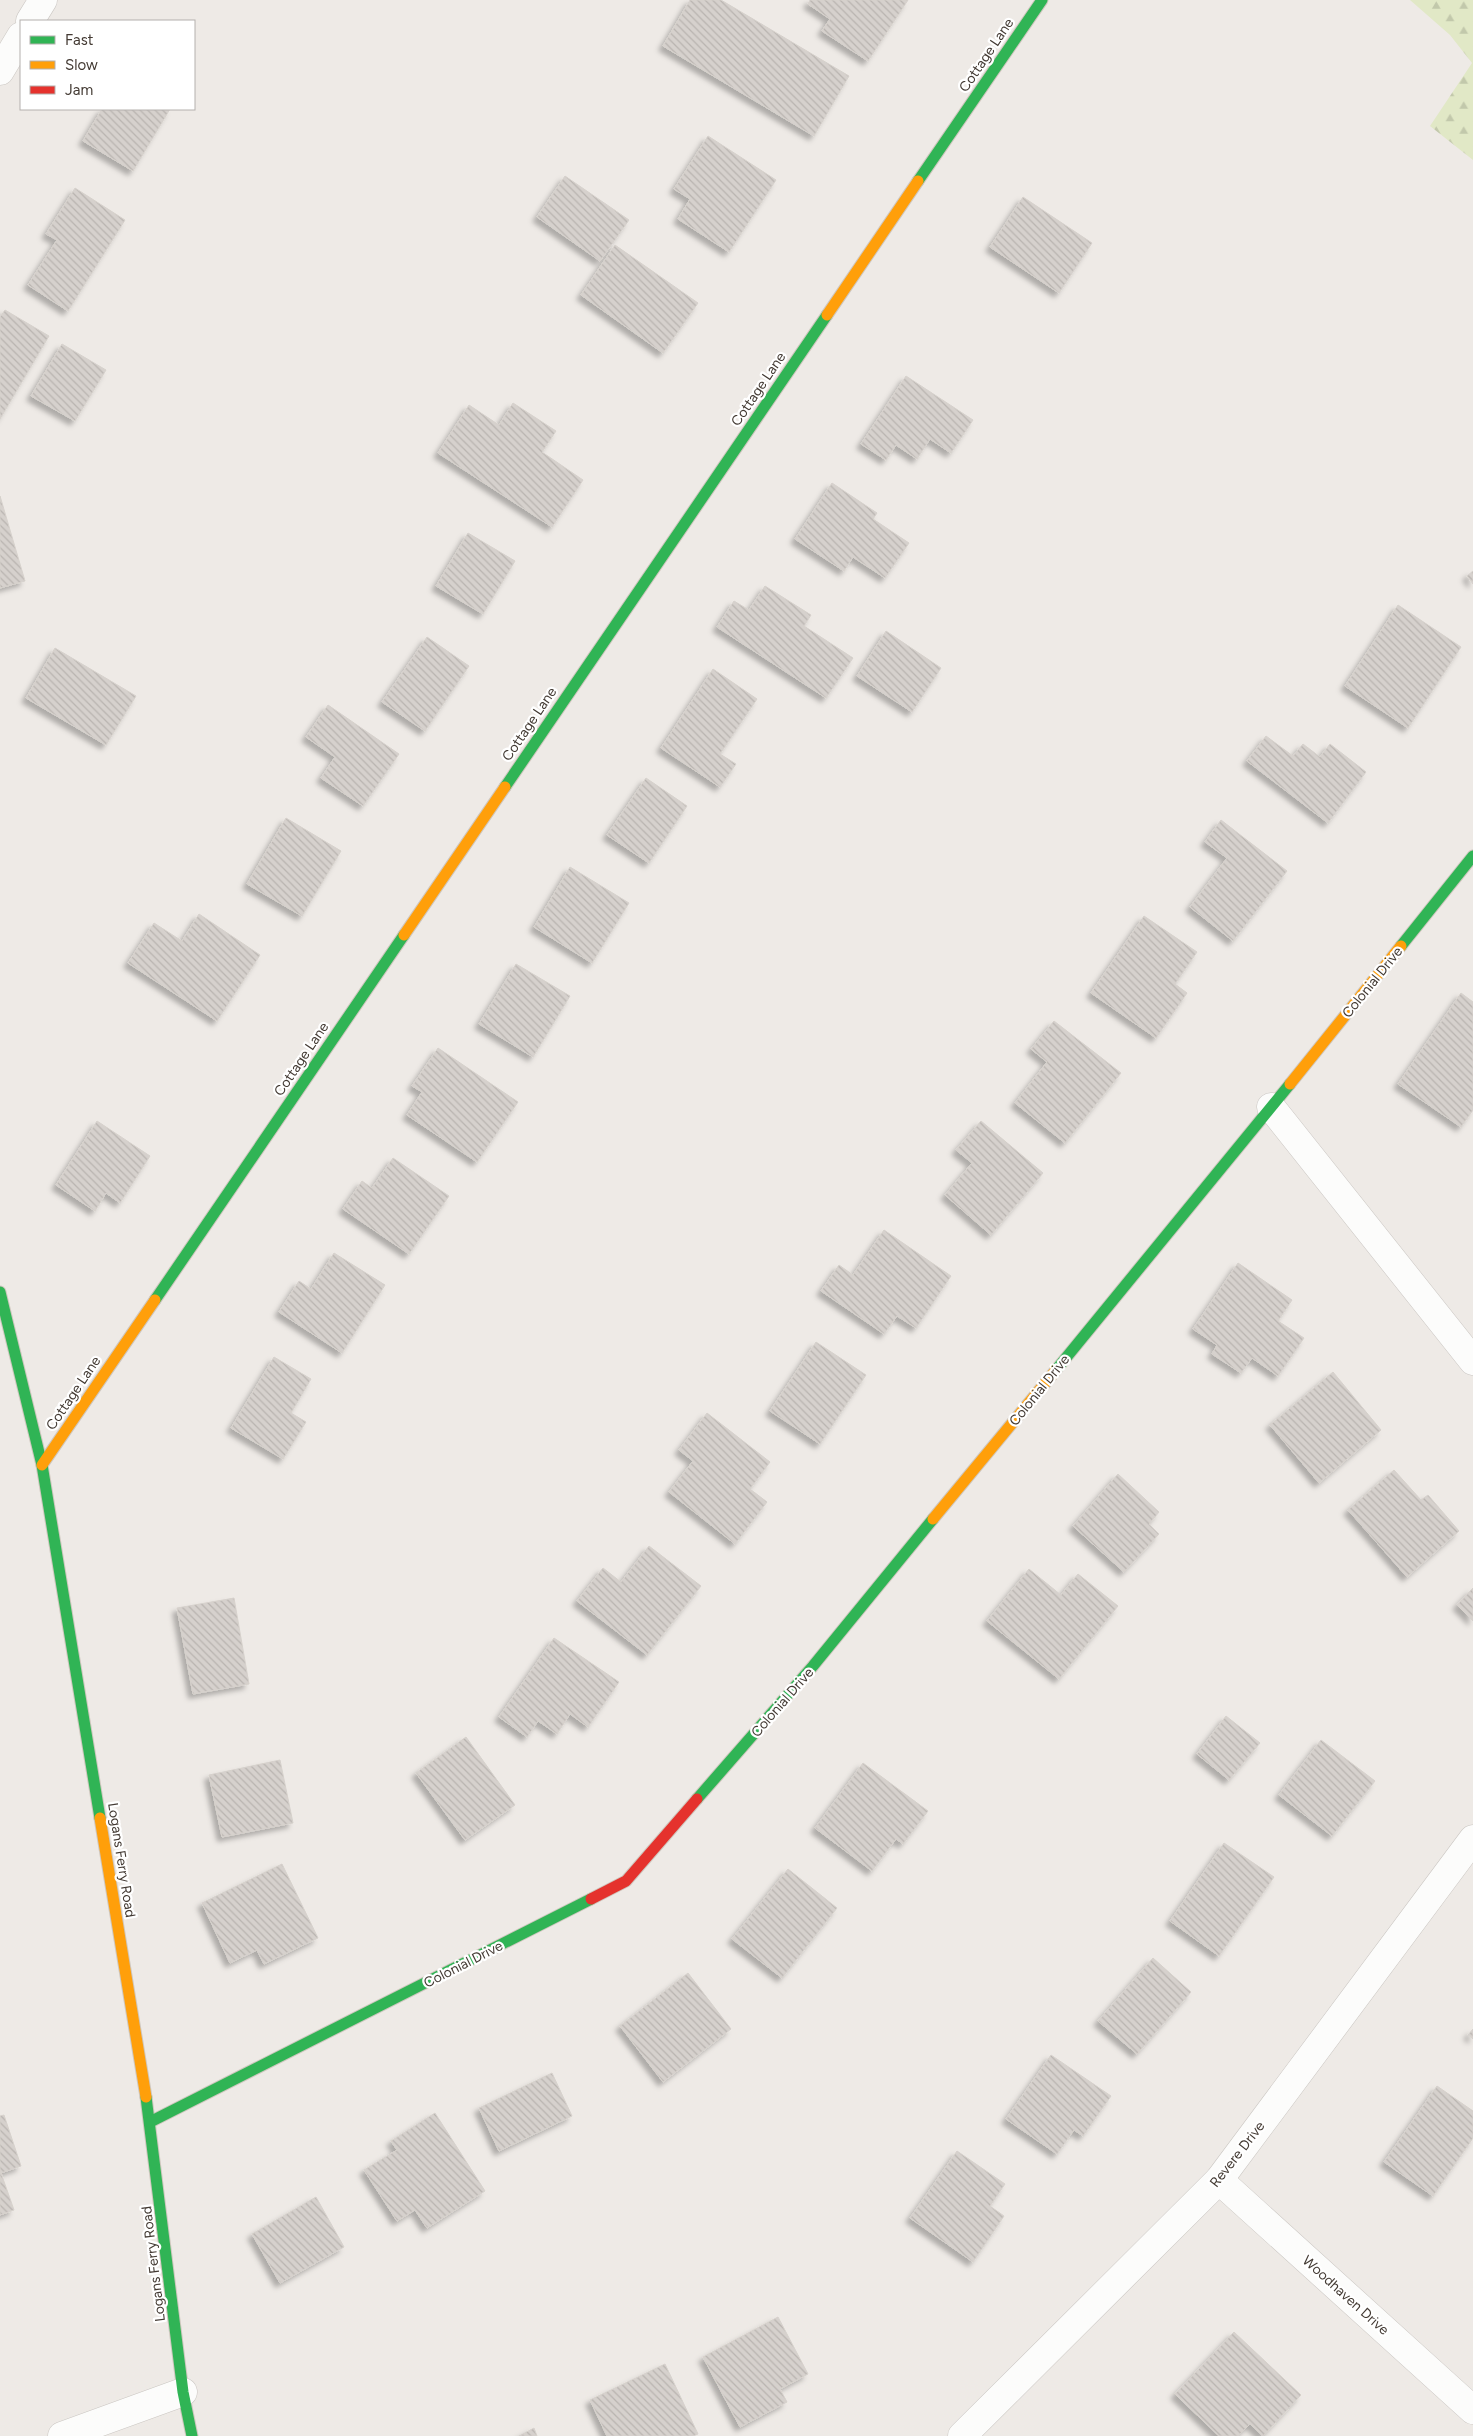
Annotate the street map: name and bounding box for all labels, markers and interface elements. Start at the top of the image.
street label: Cottage Lane [956,15,1017,95]
legend [20,20,195,110]
text: Fast [65,31,94,49]
text: Slow [65,56,98,74]
text: Jam [65,81,93,99]
street label: Cottage Lane [728,349,789,429]
street label: Cottage Lane [499,684,560,764]
street label: Colonial Drive [1339,943,1406,1021]
street label: Cottage Lane [271,1019,332,1099]
street label: Colonial Drive [1006,1351,1073,1429]
street label: Cottage Lane [43,1353,104,1433]
street label: Colonial Drive [748,1664,817,1741]
street label: Logans Ferry Road [104,1801,139,1919]
street label: Colonial Drive [421,1937,506,1992]
street label: Revere Drive [1206,2118,1269,2191]
street label: Logans Ferry Road [138,2205,169,2323]
street label: Woodhaven Drive [1299,2252,1393,2339]

